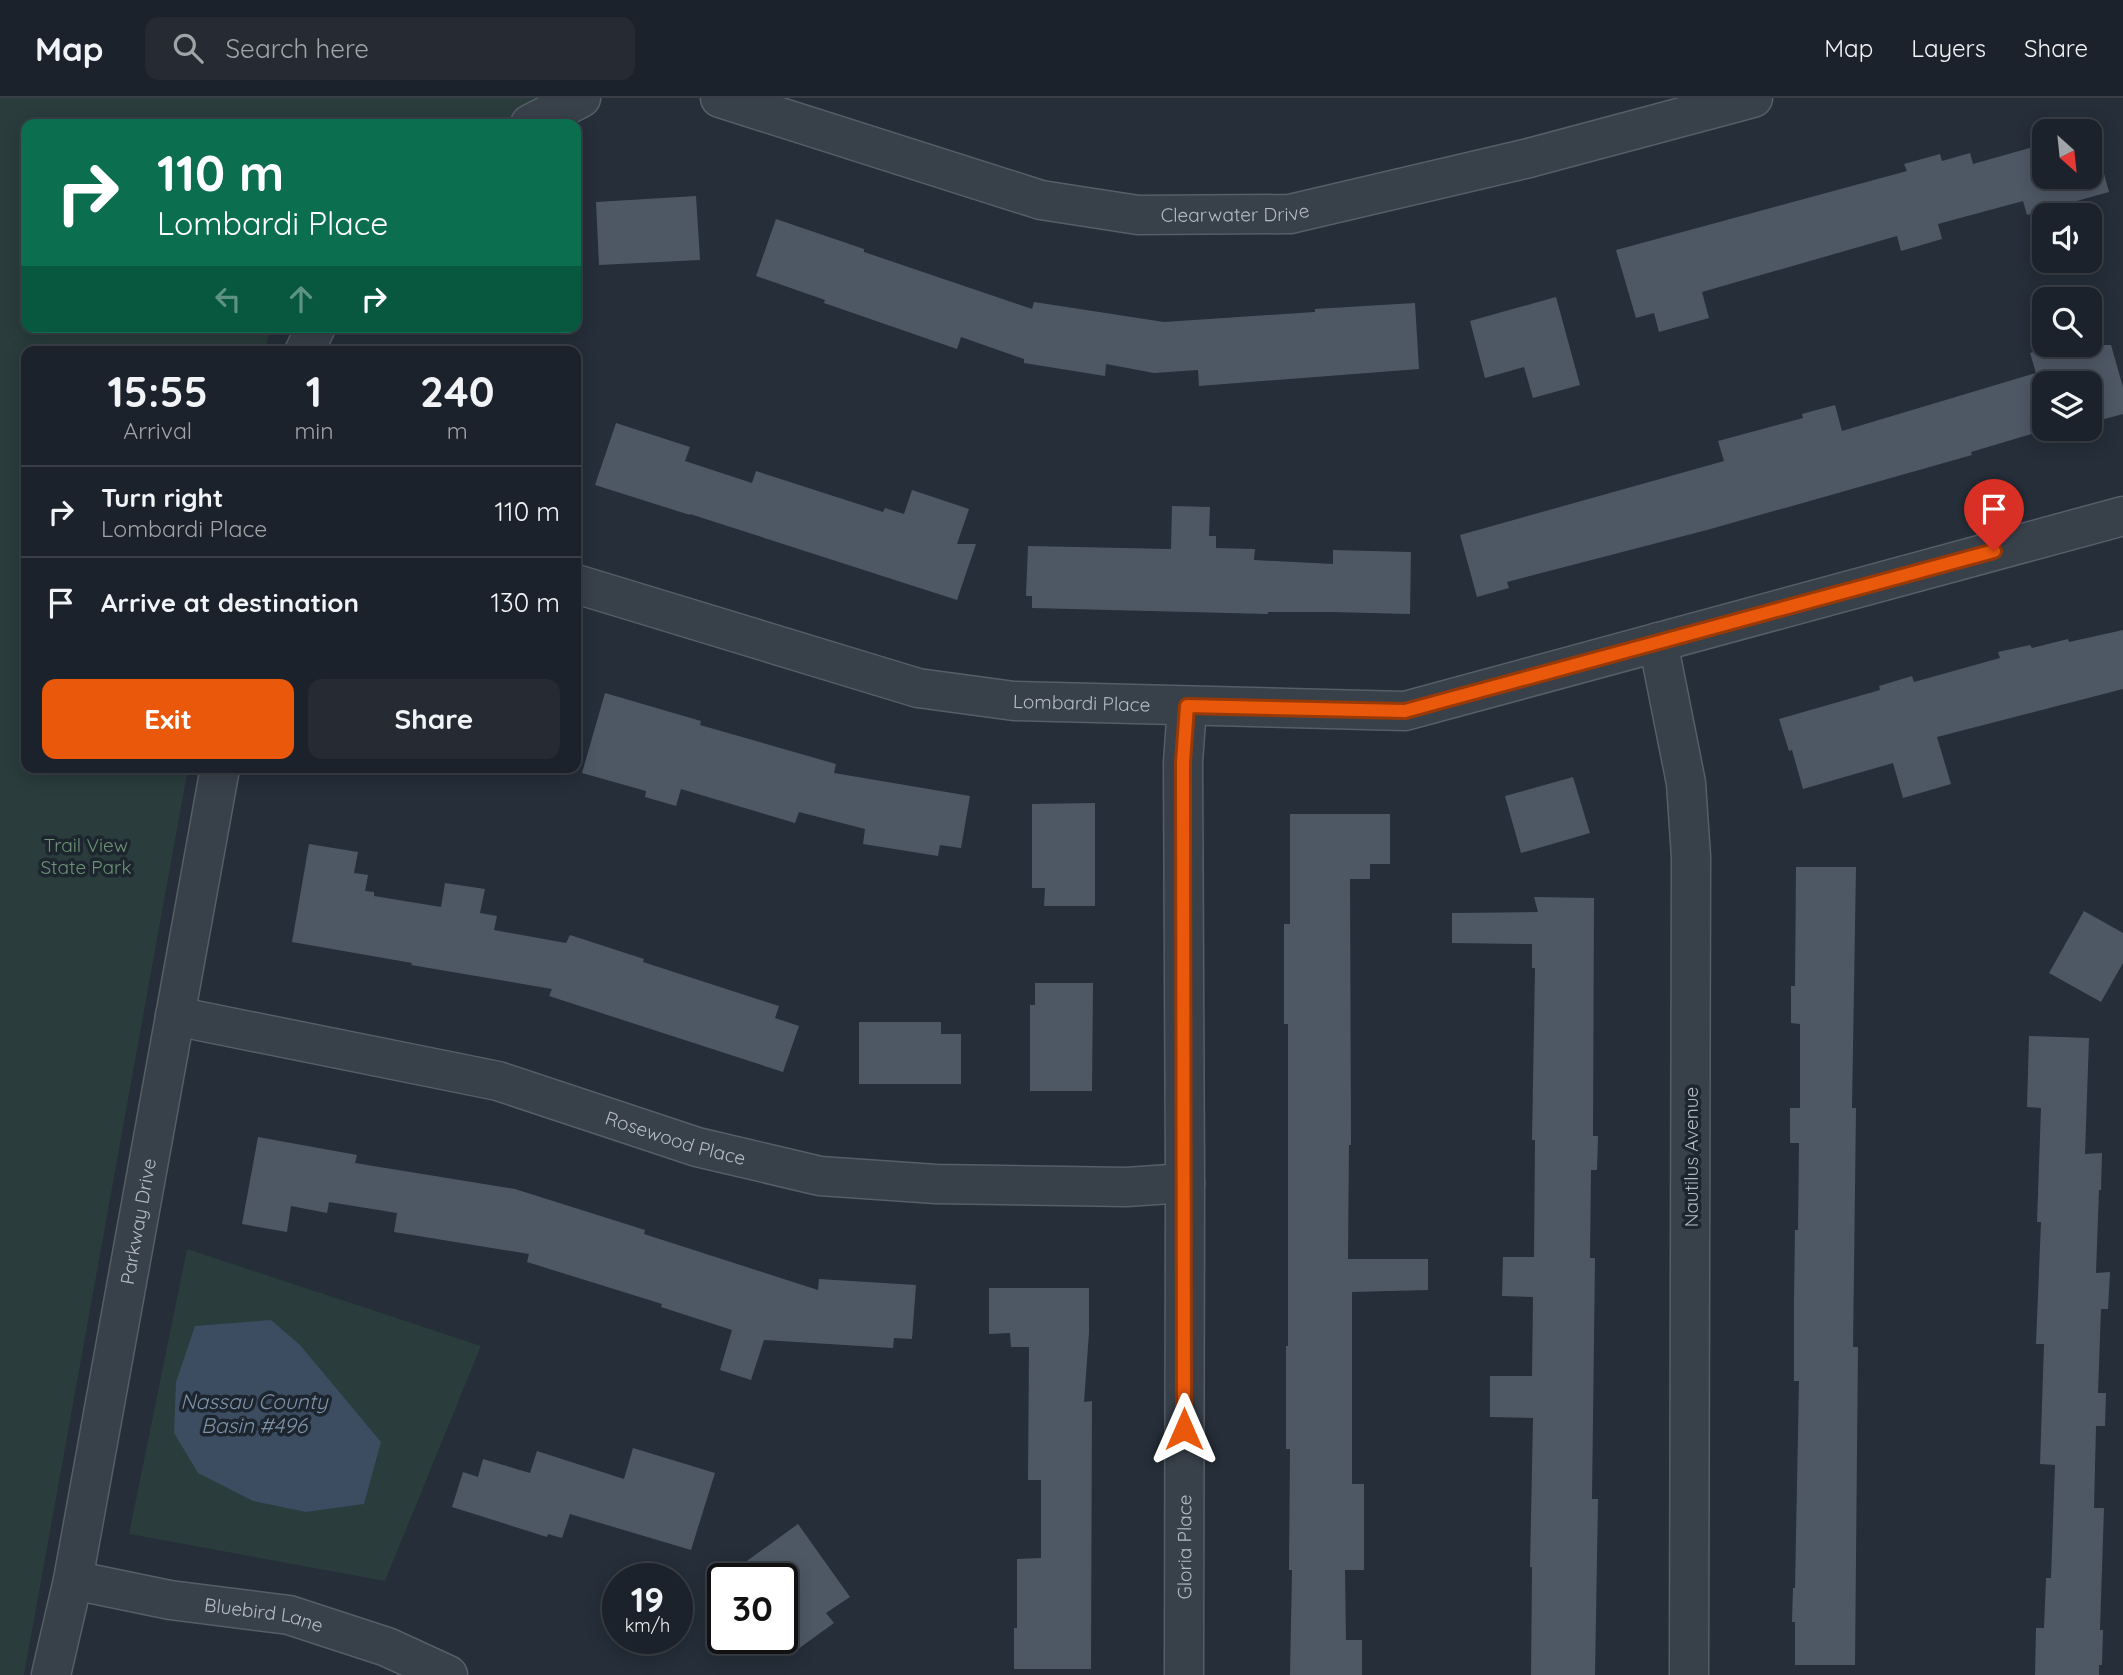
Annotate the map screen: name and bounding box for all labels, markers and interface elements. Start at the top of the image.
search box [145,17,635,80]
text: Map [35,28,103,69]
icon: search [169,29,207,67]
text: Search here [225,32,369,65]
text: Map [1824,33,1873,63]
text: Layers [1911,33,1986,63]
text: Share [2024,33,2088,63]
north arrow [2032,119,2102,189]
map controls [2032,119,2102,441]
text: 110 m [157,142,284,203]
icon: right [42,147,133,238]
street label: Clearwater Drive [1161,198,1312,227]
text: Lombardi Place [157,203,388,243]
button: sound [2032,203,2102,273]
icon: left [209,280,247,318]
icon: ahead [282,280,320,318]
icon: right [355,280,393,318]
button: search [2032,287,2102,357]
text: 15:55 [108,365,208,418]
text: 1 [306,365,322,418]
text: 240 [420,365,494,418]
button: layers [2032,371,2102,441]
text: Arrival [123,416,192,445]
text: min [294,416,334,445]
text: m [447,416,468,445]
pin [1964,479,2024,551]
text: Turn right [101,481,223,514]
icon: arrive [1975,490,2013,528]
icon: right [42,493,80,531]
text: 110 m [494,495,560,528]
text: Lombardi Place [101,514,267,543]
icon: arrive [42,584,80,622]
text: Arrive at destination [101,586,359,619]
text: 130 m [490,586,560,619]
button: Exit [42,679,294,759]
button: Share [308,679,560,759]
street label: Lombardi Place [1013,689,1151,716]
park label: Trail View State Park [40,833,132,879]
street label: Nautilus Avenue [1679,1087,1703,1227]
street label: Rosewood Place [602,1105,748,1170]
street label: Parkway Drive [115,1156,161,1286]
water label: Nassau County Basin #496 [180,1388,329,1438]
position arrow [1147,1392,1221,1466]
street label: Gloria Place [1172,1495,1196,1599]
speed limit sign: 30 [707,1563,798,1654]
text: 19 [631,1577,664,1621]
street label: Bluebird Lane [203,1592,326,1637]
text: km/h [625,1614,670,1637]

